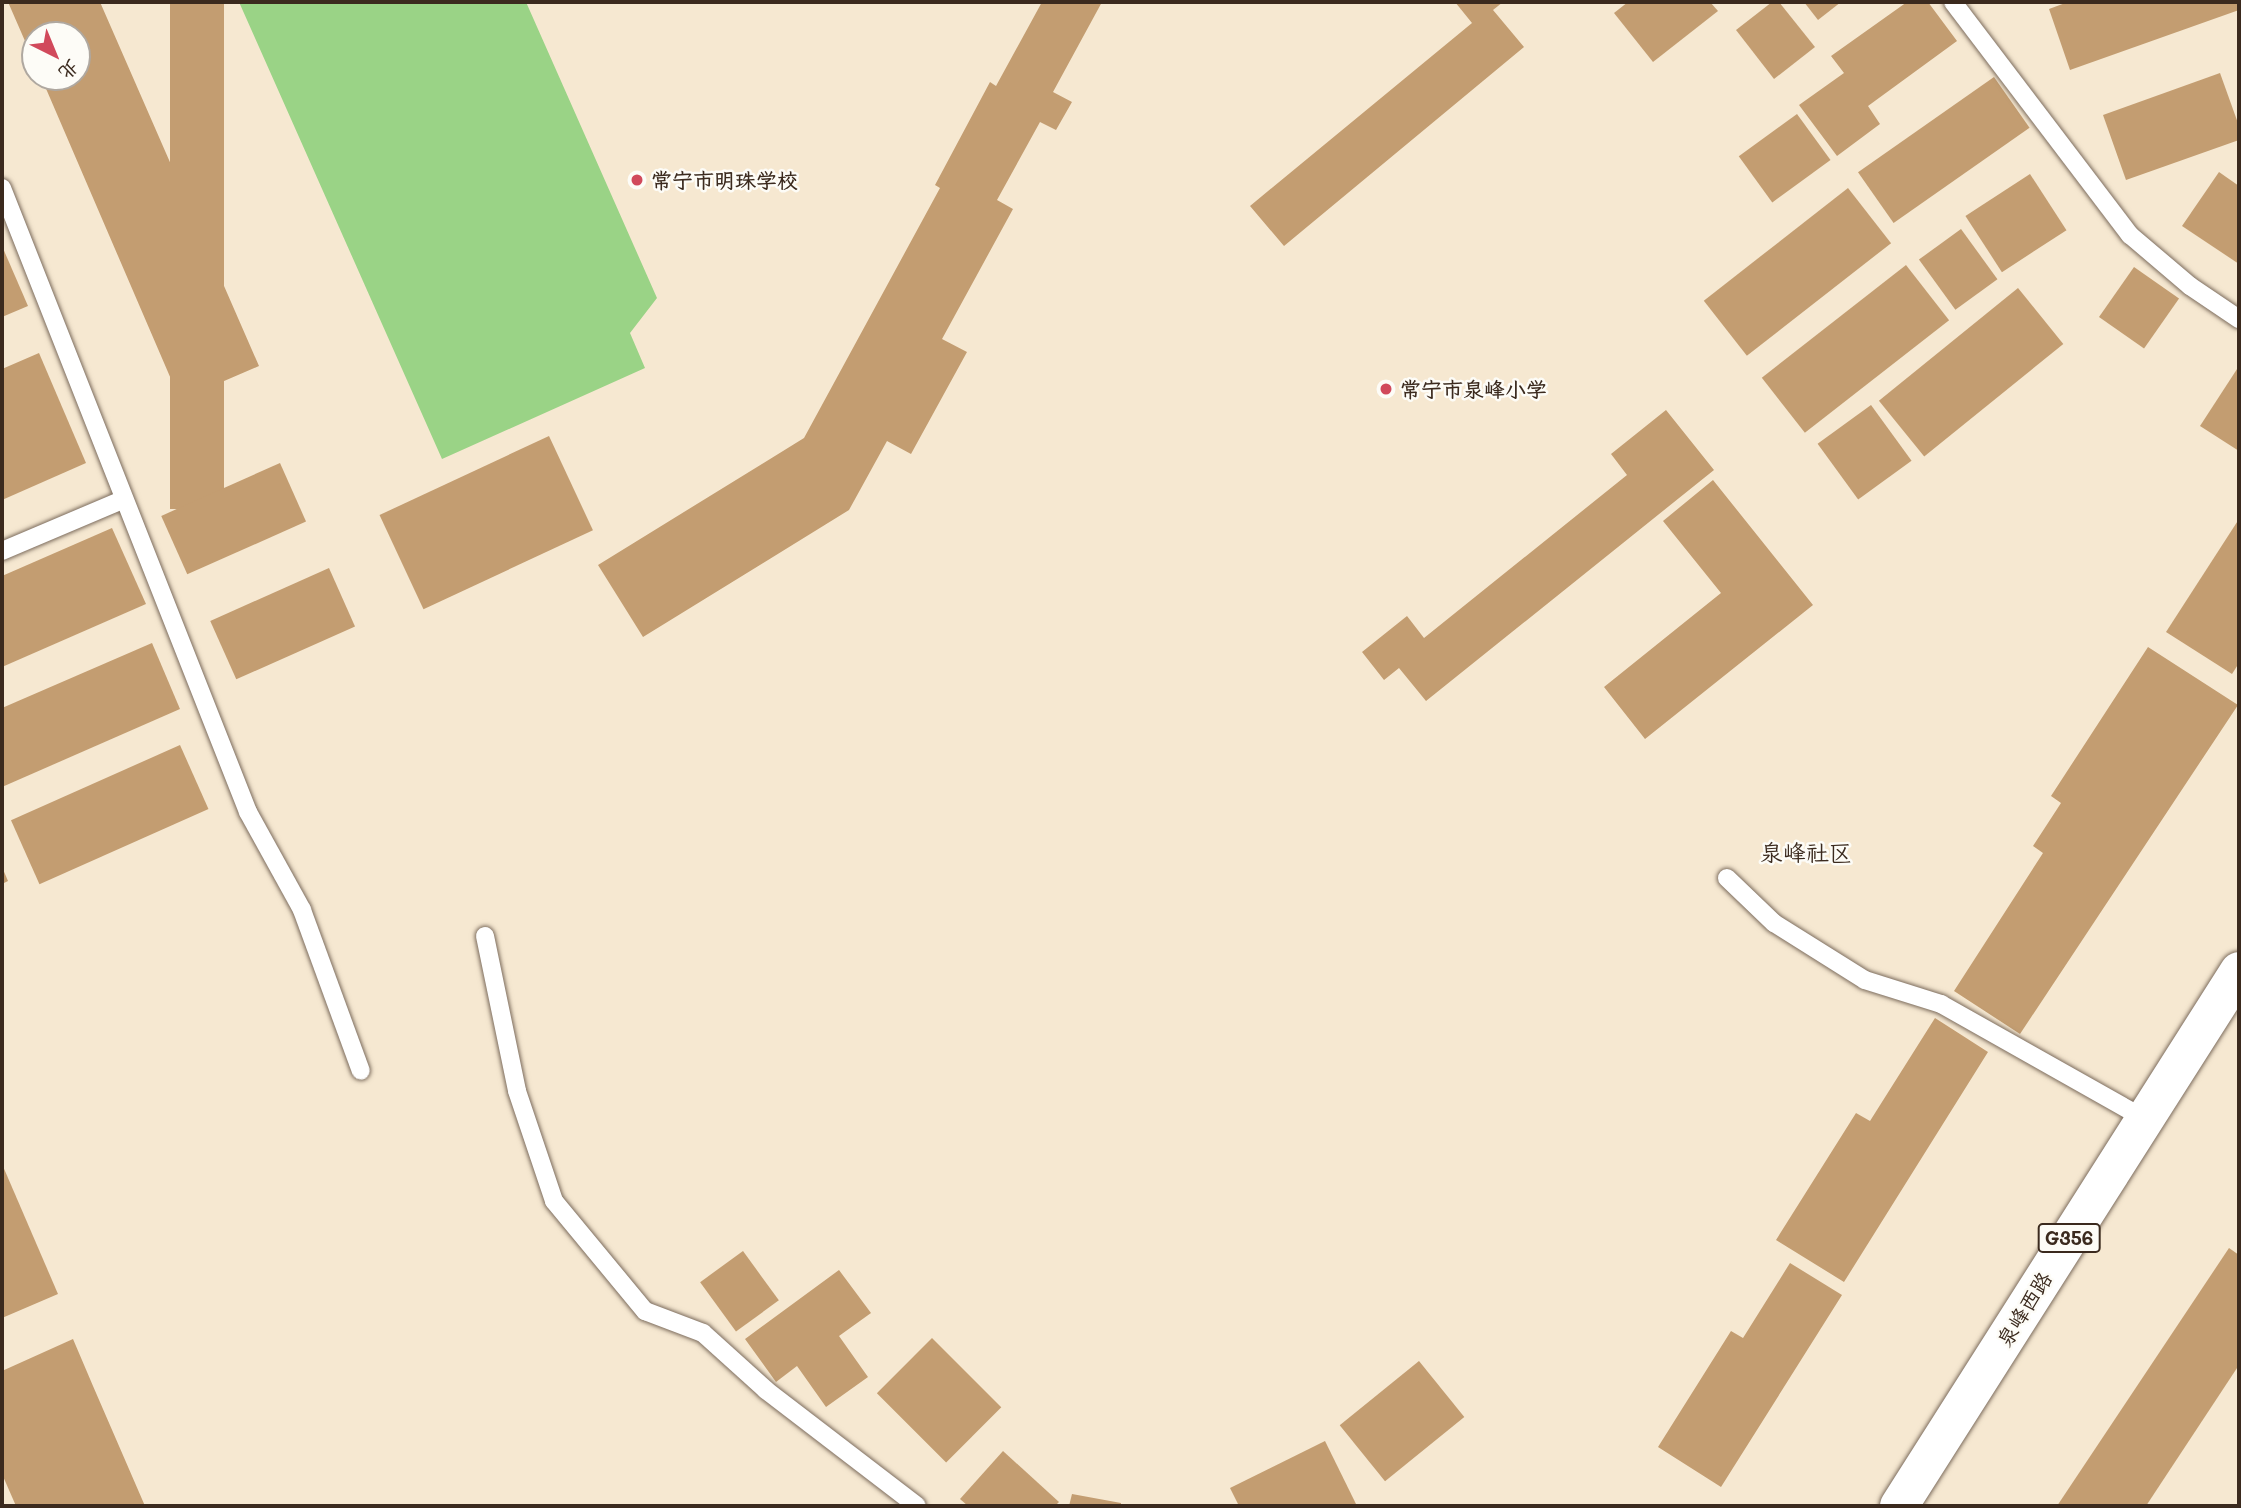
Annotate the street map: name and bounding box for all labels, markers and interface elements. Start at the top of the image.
north arrow [21,21,91,91]
text: 北 [54,55,85,86]
place label: 常宁市明珠学校 [651,167,798,193]
marker: 常宁市明珠学校 [629,172,645,188]
place label: 常宁市泉峰小学 [1400,376,1547,402]
marker: 常宁市泉峰小学 [1378,381,1394,397]
district label: 泉峰社区 [1760,838,1852,866]
road number: G356 [2038,1222,2100,1254]
street label: 泉峰西路 [1991,1267,2057,1351]

